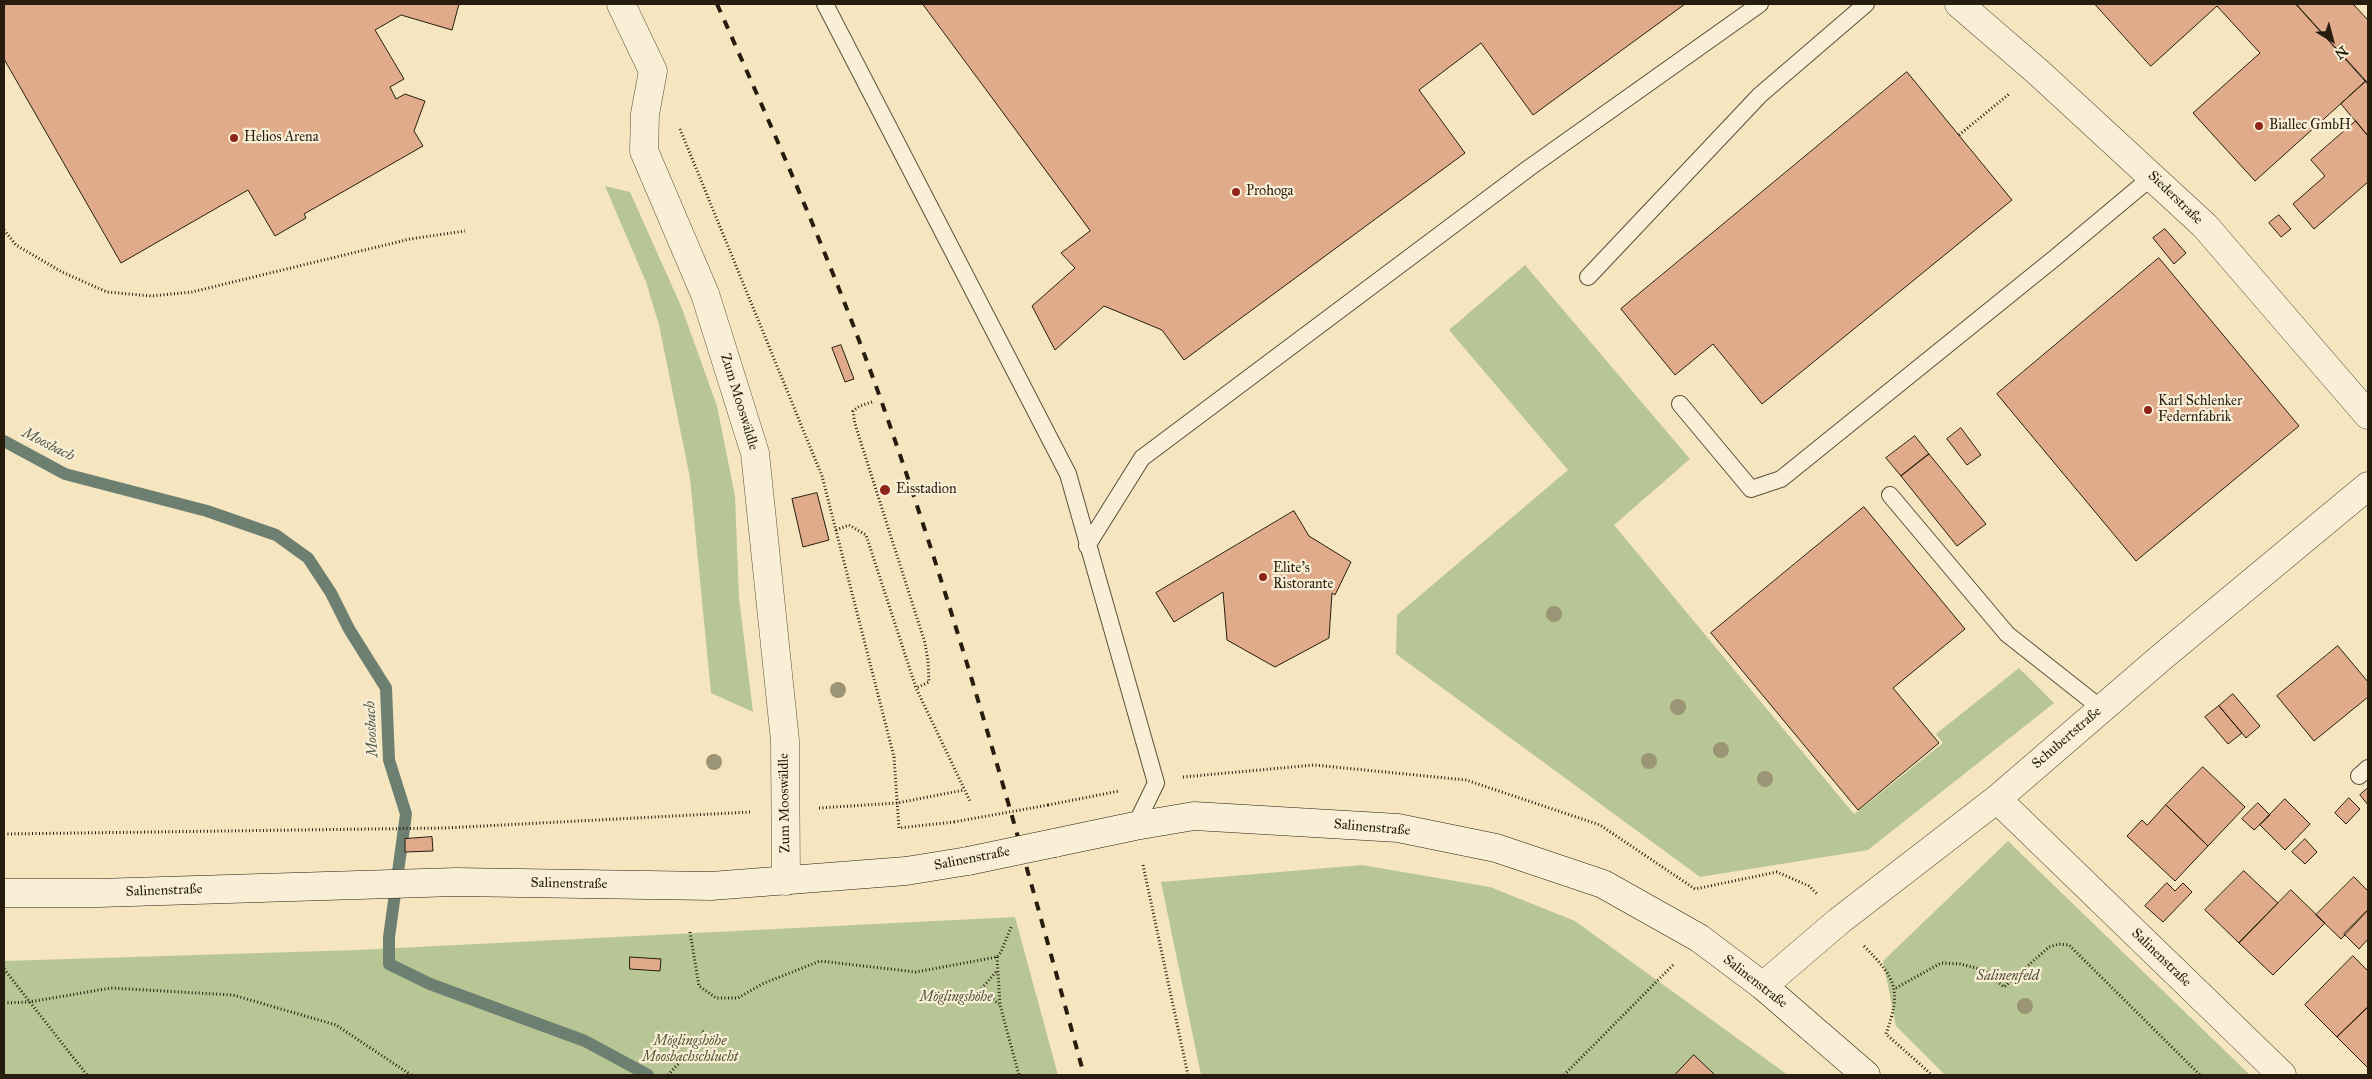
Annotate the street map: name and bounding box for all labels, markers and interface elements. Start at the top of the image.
north arrow [2307,15,2357,65]
text: N [2331,42,2351,63]
place label: Biallec GmbH [2269,118,2351,134]
marker: Biallec GmbH [2253,120,2265,132]
place label: Helios Arena [244,130,319,146]
marker: Helios Arena [228,132,240,144]
street label: Siederstraße [2144,168,2206,228]
place label: Prohoga [1246,184,1294,200]
marker: Prohoga [1230,186,1242,198]
street label: Zum Mooswäldle [716,352,762,452]
place label: Karl Schlenker Federnfabrik [2158,394,2242,427]
marker: Karl Schlenker Federnfabrik [2142,404,2154,416]
water label: Moosbach [19,424,77,466]
place label: Eisstadion [896,482,956,498]
marker: Eisstadion [878,483,892,497]
place label: Elite's Ristorante [1273,561,1333,594]
marker: Elite's Ristorante [1257,571,1269,583]
water label: Moosbach [362,700,382,758]
street label: Schubertstraße [2029,703,2105,773]
street label: Zum Mooswäldle [776,753,794,853]
street label: Salinenstraße [1333,816,1411,840]
street label: Salinenstraße [933,843,1011,875]
street label: Salinenstraße [530,875,608,893]
street label: Salinenstraße [125,881,203,901]
street label: Salinenstraße [2128,925,2194,991]
street label: Salinenstraße [1720,952,1790,1012]
park label: Salinenfeld [1977,969,2039,985]
park label: Möglingshöhe [920,990,992,1006]
park label: Möglingshöhe Moosbachschlucht [642,1034,738,1066]

